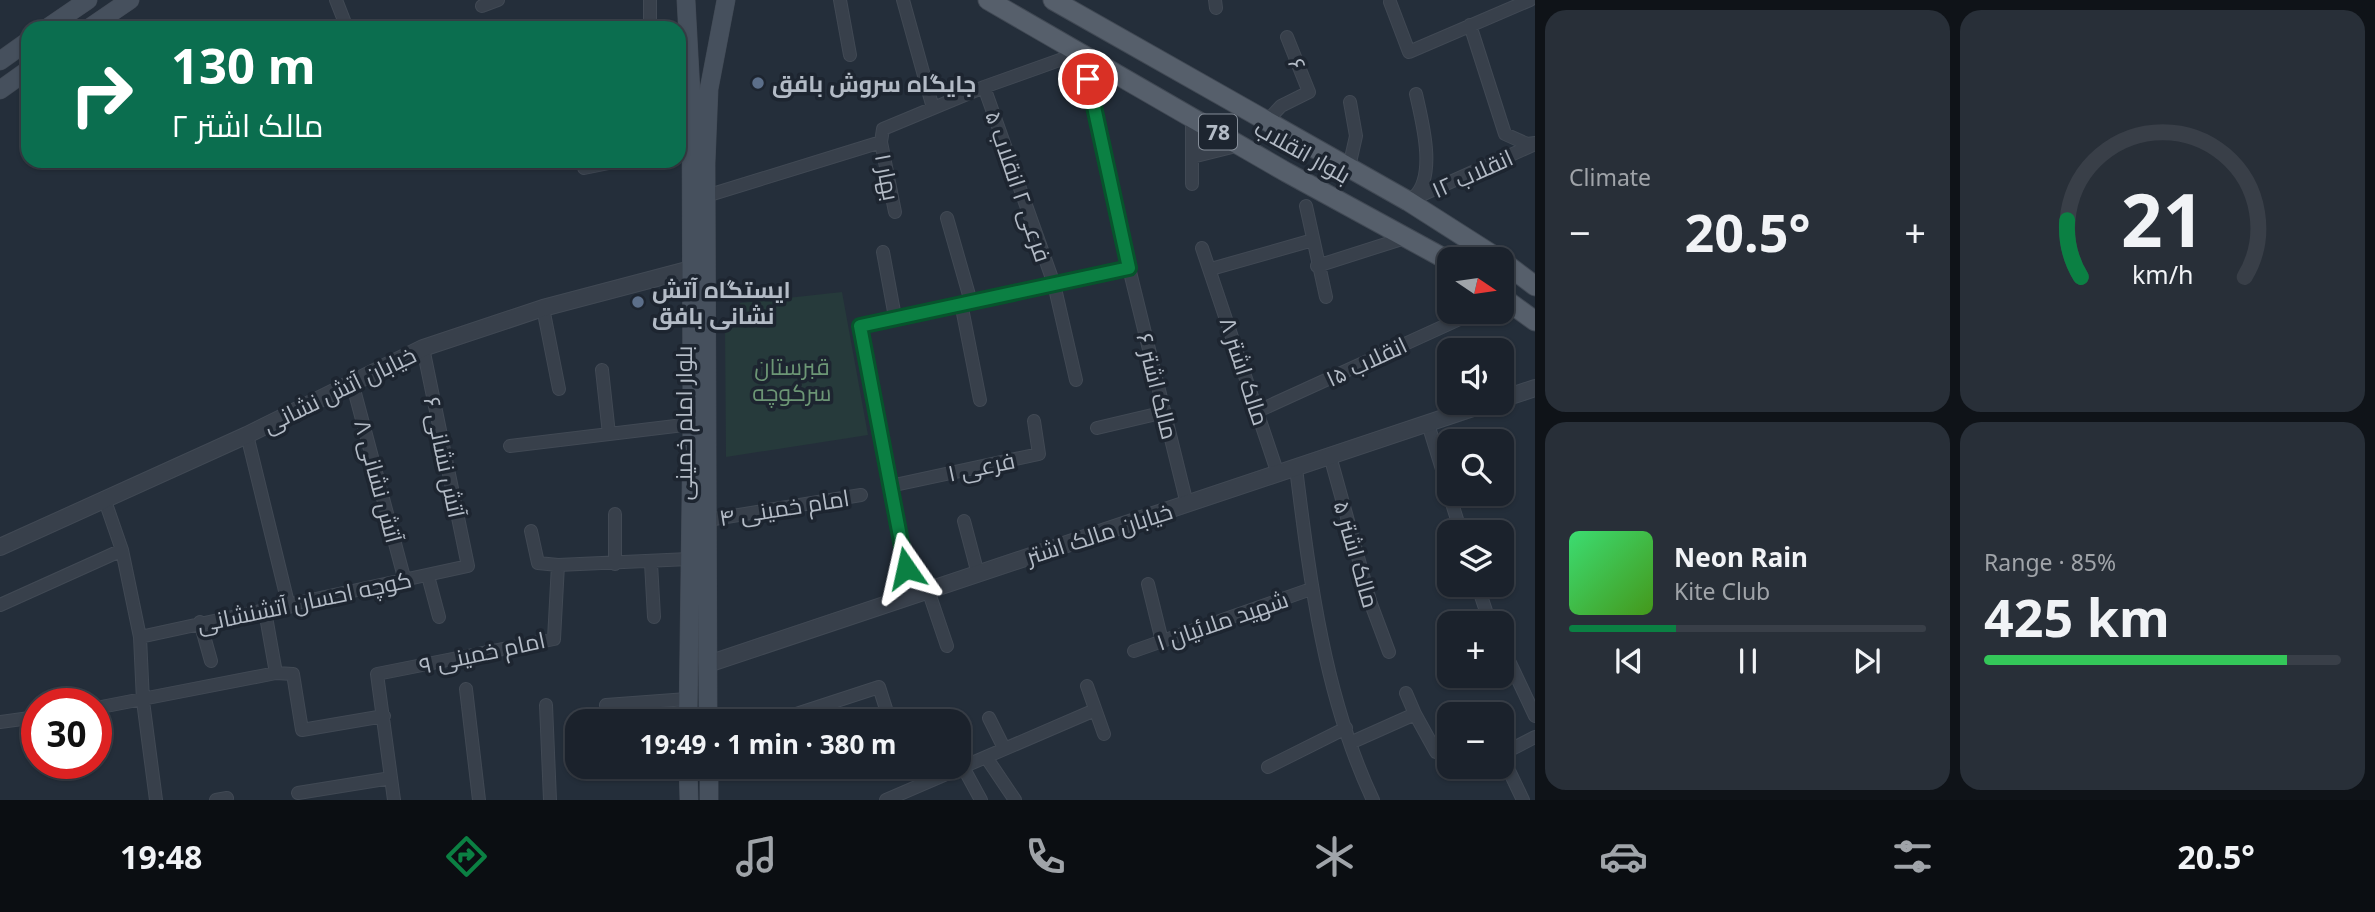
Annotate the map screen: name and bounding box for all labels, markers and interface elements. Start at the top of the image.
text: 130 m [171,32,316,98]
icon: right [56,49,147,140]
pin [1058,49,1118,109]
street label: ۶ [1281,53,1315,75]
icon: arrive [1069,60,1107,98]
place label: جایگاه سروش بافق [772,67,976,99]
marker: جایگاه سروش بافق [750,75,766,91]
text: مالک اشتر ۲ [171,103,324,146]
street label: فرعی ۲ انقلاب ۵ [978,106,1060,266]
street label: بلوار انقلاب [1249,111,1357,191]
road number: 78 [1199,114,1237,150]
street label: انقلاب ۱۲ [1426,141,1518,205]
street label: بهار ۱ [868,151,908,203]
text: Climate [1569,161,1651,193]
text: 21 [2121,169,2204,268]
text: 20.5° [1685,196,1810,267]
text: − [1569,206,1591,258]
text: + [1904,206,1926,258]
north arrow [1437,247,1514,324]
map controls [1437,247,1514,779]
text: km/h [2132,257,2193,291]
place label: ایستگاه آتش نشانی بافق [652,273,791,331]
marker: ایستگاه آتش نشانی بافق [630,294,646,310]
street label: مالک اشتر ۸ [1212,313,1278,429]
street label: انقلاب ۱۵ [1320,328,1412,394]
street label: مالک اشتر ۶ [1129,329,1187,443]
street label: خیابان آتش نشانی [257,338,421,440]
button: sound [1437,338,1514,415]
street label: بلوار امام خمینی [667,346,700,500]
park label: قبرستان سرکوچه [752,350,832,408]
street label: آتش نشانی ۶ [417,393,473,521]
street label: آتش نشانی ۸ [347,416,411,546]
button: search [1437,429,1514,506]
street label: فرعی ۱ [944,443,1018,489]
street label: امام خمینی ۴ [717,481,852,534]
street label: خیابان مالک اشتر [1020,494,1176,572]
street label: مالک اشتر ۵ [1326,497,1388,611]
button: layers [1437,520,1514,597]
position arrow [869,531,943,605]
text: Neon Rain [1674,539,1808,575]
text: Range · 85% [1984,546,2116,578]
street label: کوچه احسان آتشنشانی [194,563,414,639]
text: Kite Club [1674,575,1770,607]
text: 425 km [1984,581,2170,652]
street label: شهید ملائیان ۱ [1152,582,1292,658]
button: + [1437,611,1514,688]
street label: امام خمینی ۹ [416,623,548,682]
icon: previous [1610,642,1648,680]
icon: pause [1729,642,1767,680]
icon: next [1848,642,1886,680]
speed limit sign: 30 [21,688,112,779]
button: − [1437,702,1514,779]
text: 19:49 · 1 min · 380 m [640,726,896,762]
icon: directions [442,832,491,881]
icon: music [732,832,781,881]
icon: phone [1021,832,1070,881]
icon: climate [1310,832,1359,881]
icon: car [1599,832,1648,881]
icon: filters [1888,832,1937,881]
text: 19:48 [120,835,202,878]
text: 20.5° [2177,835,2255,878]

